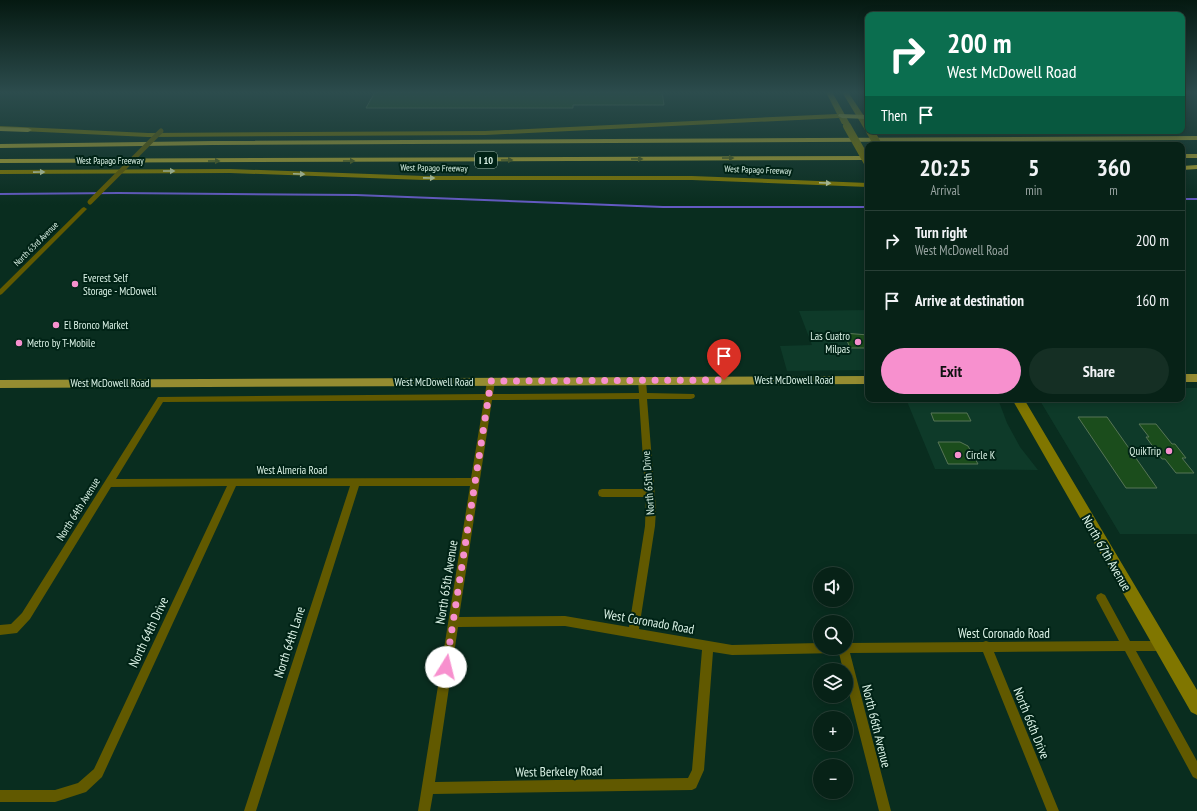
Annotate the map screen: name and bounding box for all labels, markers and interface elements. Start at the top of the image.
text: 200 m [947,24,1011,61]
icon: right [881,28,933,80]
text: West McDowell Road [947,60,1076,83]
icon: arrive [915,104,937,126]
text: Then [881,106,907,125]
road number: I 10 [475,152,497,168]
text: 20:25 [919,152,971,183]
text: 5 [1028,152,1039,183]
text: 360 [1096,152,1131,183]
street label: West Papago Freeway [76,155,144,166]
one-way arrow [722,155,735,161]
one-way arrow [631,156,644,162]
one-way arrow [343,157,355,164]
one-way arrow [501,157,514,163]
one-way arrow [208,158,221,164]
street label: West Papago Freeway [400,161,468,174]
street label: West Papago Freeway [724,163,792,176]
one-way arrow [163,168,176,174]
one-way arrow [33,169,46,175]
one-way arrow [293,170,305,177]
one-way arrow [423,175,436,181]
one-way arrow [819,180,832,186]
text: Arrival [930,182,960,199]
text: min [1025,182,1042,199]
text: m [1109,182,1118,199]
street label: North 63rd Avenue [11,219,60,268]
text: Turn right [915,223,967,242]
icon: right [881,230,903,252]
text: 200 m [1136,231,1169,250]
text: West McDowell Road [915,242,1009,259]
place label: Everest Self Storage - McDowell [83,271,157,298]
marker: Everest Self Storage - McDowell [70,279,80,289]
icon: arrive [881,290,903,312]
text: Arrive at destination [915,291,1024,310]
text: 160 m [1136,291,1169,310]
place label: El Bronco Market [64,318,128,332]
marker: El Bronco Market [51,320,61,330]
place label: Las Cuatro Milpas [810,329,850,356]
place label: Metro by T-Mobile [27,336,96,350]
marker: Las Cuatro Milpas [853,337,863,347]
marker: Metro by T-Mobile [14,338,24,348]
pin [707,339,741,380]
icon: arrive [713,345,735,367]
button: Exit [881,348,1021,394]
button: Share [1029,348,1169,394]
street label: West McDowell Road [754,373,834,387]
street label: West McDowell Road [394,375,474,389]
street label: West McDowell Road [70,376,150,390]
place label: QuikTrip [1129,444,1161,458]
marker: QuikTrip [1164,446,1174,456]
place label: Circle K [966,448,996,462]
street label: North 65th Drive [639,450,657,516]
marker: Circle K [953,450,963,460]
street label: West Almeria Road [257,463,328,477]
street label: North 64th Avenue [53,474,103,543]
street label: North 67th Avenue [1078,512,1135,594]
street label: North 65th Avenue [431,539,462,625]
map controls [813,567,853,799]
button: sound [813,567,853,607]
street label: North 64th Drive [125,594,172,670]
street label: North 64th Lane [270,604,309,680]
street label: West Coronado Road [602,605,696,638]
button: search [813,615,853,655]
street label: West Coronado Road [958,625,1050,642]
position arrow [425,646,467,688]
button: layers [813,663,853,703]
street label: North 66th Avenue [858,683,895,769]
street label: North 66th Drive [1009,685,1054,762]
button: + [813,711,853,751]
button: − [813,759,853,799]
street label: West Berkeley Road [515,762,603,781]

